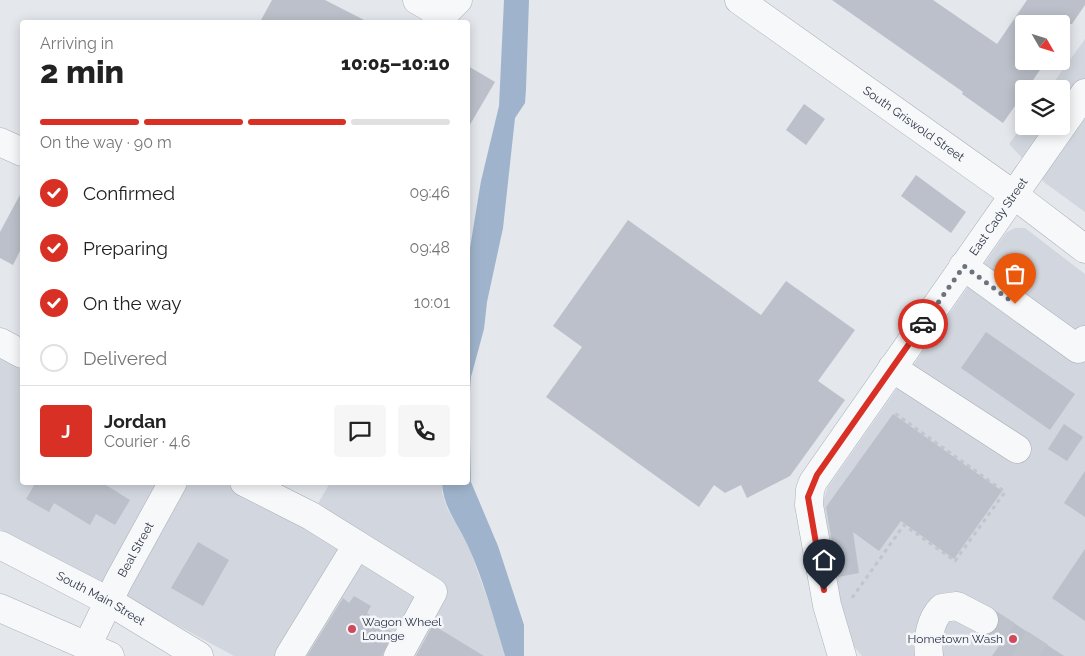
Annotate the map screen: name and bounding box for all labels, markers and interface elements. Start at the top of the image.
north arrow [1015,15,1070,70]
map controls [1015,15,1070,135]
text: Arriving in [40,34,114,53]
text: 10:05–10:10 [341,52,450,74]
text: 2 min [40,53,124,90]
button: layers [1015,80,1070,135]
street label: South Griswold Street [860,83,967,164]
text: On the way · 90 m [40,133,172,152]
street label: East Cady Street [967,175,1030,258]
icon: check [40,179,68,207]
text: Confirmed [83,182,175,204]
text: 09:46 [409,183,450,202]
icon: check [40,234,68,262]
text: Preparing [83,237,168,259]
text: 09:48 [410,238,450,257]
pin [994,253,1036,304]
icon: bag [1001,260,1029,288]
icon: check [40,289,68,317]
text: On the way [83,292,182,314]
text: 10:01 [414,293,450,312]
courier [898,299,948,349]
icon: car [909,310,937,338]
text: Delivered [83,347,167,369]
button: chat [334,405,386,457]
button: phone [398,405,450,457]
text: Jordan [104,410,167,432]
text: J [61,420,71,442]
text: Courier · 4.6 [104,432,190,451]
street label: Beal Street [115,520,157,580]
pin [803,539,845,590]
icon: home [810,546,838,574]
street label: South Main Street [54,569,147,628]
place label: Wagon Wheel Lounge [362,615,442,643]
marker: Wagon Wheel Lounge [346,623,358,635]
place label: Hometown Wash [908,632,1003,646]
marker: Hometown Wash [1007,633,1019,645]

